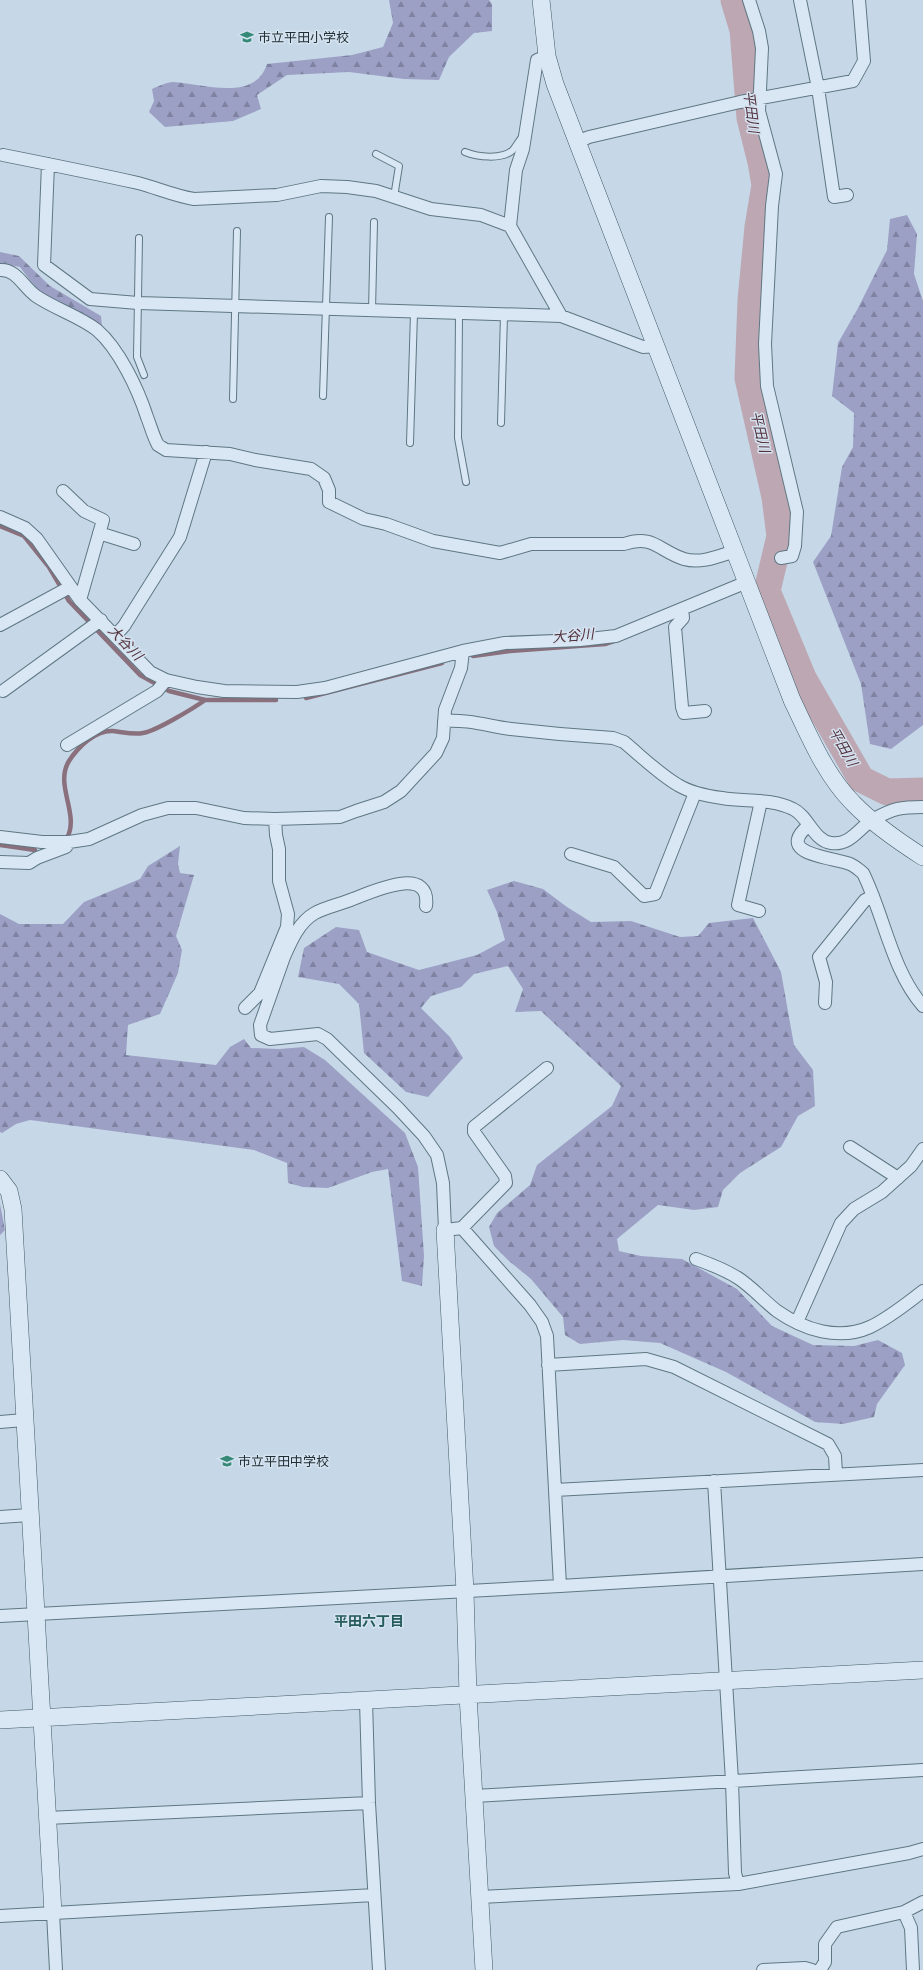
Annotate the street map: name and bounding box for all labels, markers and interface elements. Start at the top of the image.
school or university icon: 市立平田小学校 [239,29,255,45]
place label: 市立平田小学校 [258,30,349,45]
water label: 平田川 [740,90,762,136]
water label: 平田川 [747,410,773,456]
water label: 大谷川 [104,622,147,665]
water label: 大谷川 [551,626,597,646]
water label: 平田川 [825,725,862,771]
school or university icon: 市立平田中学校 [219,1453,235,1469]
place label: 市立平田中学校 [238,1454,329,1469]
district label: 平田六丁目 [334,1613,404,1630]

